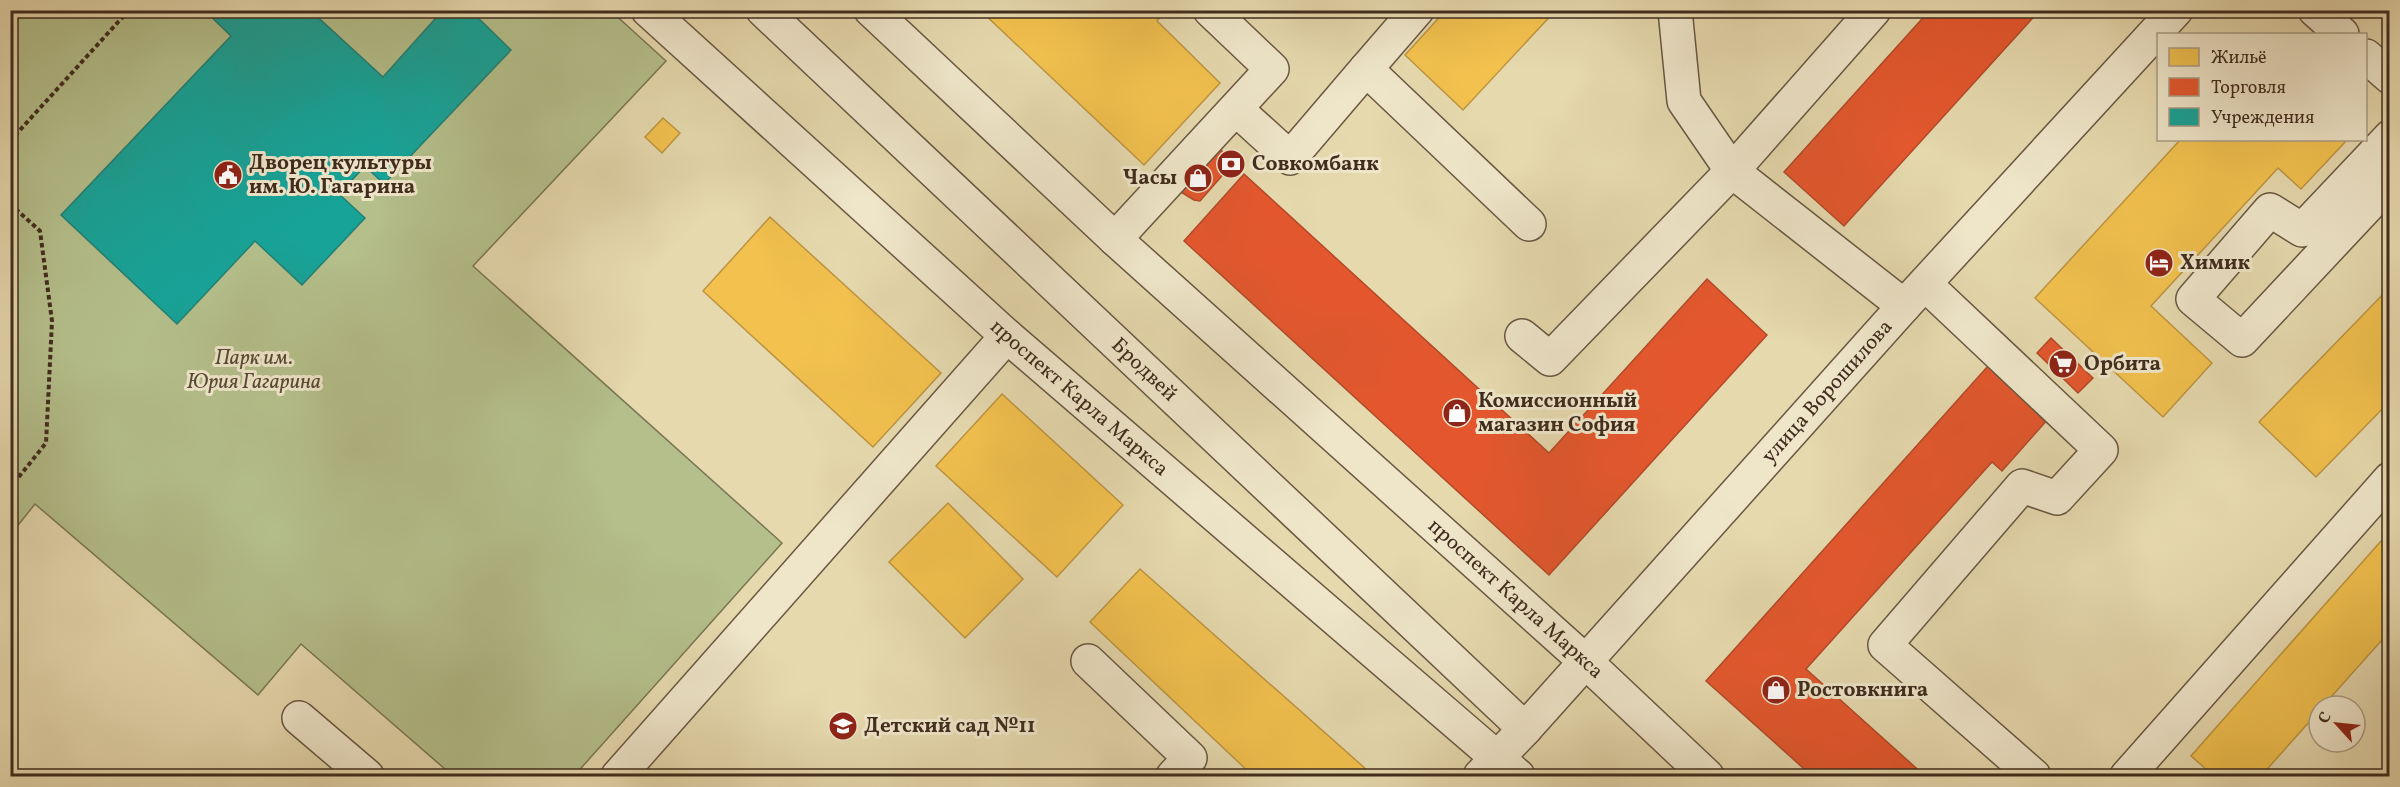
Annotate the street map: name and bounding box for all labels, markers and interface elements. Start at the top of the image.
legend [2157,33,2367,141]
text: Жильё [2211,46,2267,71]
text: Торговля [2211,76,2286,101]
text: Учреждения [2211,106,2314,131]
bank icon: Совкомбанк [1215,148,1247,180]
place label: Дворец культуры им. Ю. Гагарина [249,149,432,202]
place label: Совкомбанк [1252,150,1379,179]
public building icon: Дворец культуры им. Ю. Гагарина [212,159,244,191]
shop icon: Часы [1182,162,1214,194]
place label: Часы [1123,164,1177,193]
hotel icon: Химик [2143,247,2175,279]
place label: Химик [2180,249,2250,278]
street label: проспект Карла Маркса [983,313,1175,483]
street label: улица Ворошилова [1755,313,1900,470]
street label: Бродвей [1105,331,1184,408]
park label: Парк им. Юрия Гагарина [187,344,321,397]
supermarket icon: Орбита [2047,348,2079,380]
place label: Орбита [2084,350,2161,379]
place label: Комиссионный магазин София [1478,387,1637,440]
shop icon: Комиссионный магазин София [1441,397,1473,429]
street label: проспект Карла Маркса [1421,512,1610,686]
shop icon: Ростовкнига [1760,674,1792,706]
place label: Ростовкнига [1797,676,1928,705]
north arrow [2307,694,2367,754]
text: С [2313,709,2338,728]
school or university icon: Детский сад №11 [827,710,859,742]
place label: Детский сад №11 [864,712,1035,741]

